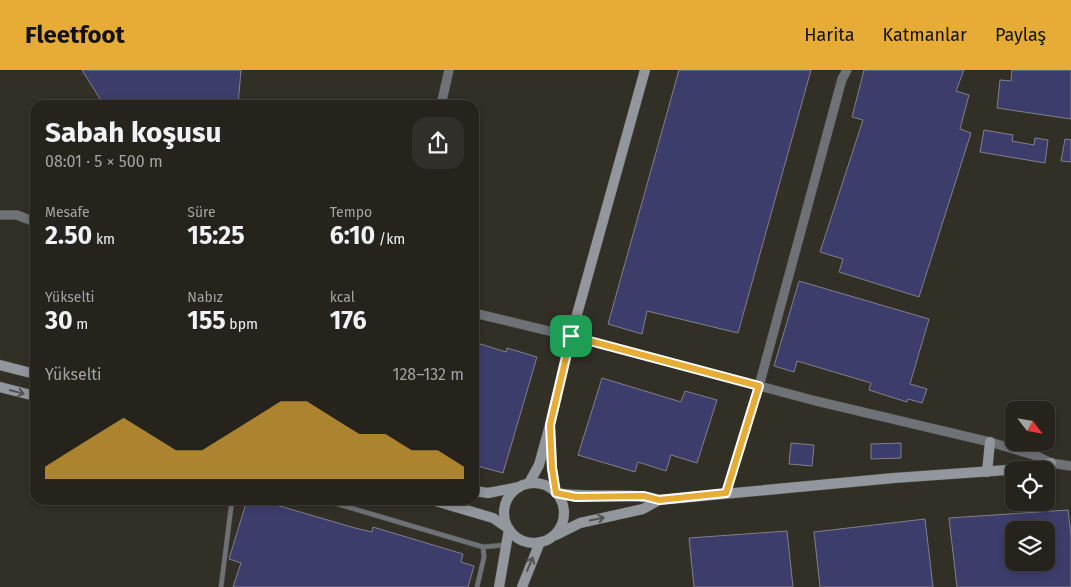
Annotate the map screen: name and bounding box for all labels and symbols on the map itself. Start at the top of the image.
pin [550,315,592,357]
one-way arrow [9,387,25,397]
north arrow [1005,401,1055,451]
one-way arrow [589,514,605,523]
one-way arrow [527,557,536,572]

